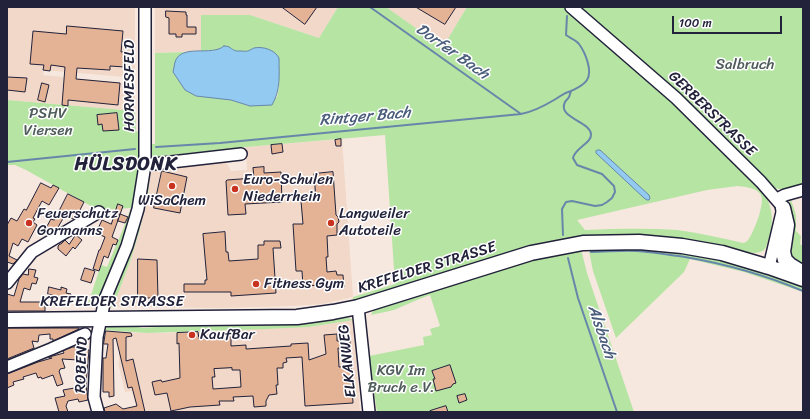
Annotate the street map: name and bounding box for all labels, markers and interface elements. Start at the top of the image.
scale bar [674,8,784,34]
text: 100 m [679,12,712,34]
water label: Dorfer Bach [412,20,492,84]
street label: HORMESFELD [121,40,139,132]
park label: Salbruch [716,56,774,74]
street label: GERBERSTRASSE [664,67,760,161]
water label: Rintger Bach [319,103,411,131]
park label: PSHV Viersen [23,105,73,140]
district label: HÜLSDONK [75,154,177,176]
place label: Euro-Schulen Niederrhein [243,171,333,206]
marker: WiSaChem [167,181,177,191]
marker: Euro-Schulen Niederrhein [230,184,240,194]
place label: WiSaChem [138,192,206,210]
place label: Feuerschutz Gormanns [37,205,118,240]
place label: Langweiler Autoteile [339,205,409,240]
marker: Feuerschutz Gormanns [24,218,34,228]
marker: Langweiler Autoteile [326,218,336,228]
street label: KREFELDER STRASSE [356,238,498,298]
place label: Fitness Gym [264,275,344,293]
marker: Fitness Gym [251,279,261,289]
street label: KREFELDER STRASSE [40,293,184,311]
water label: Alsbach [583,303,619,361]
street label: ELKANWEG [335,323,361,399]
place label: KaufBar [200,326,255,344]
marker: KaufBar [187,330,197,340]
street label: ROBEND [72,337,92,393]
park label: KGV Im Bruch e.V. [367,362,435,397]

